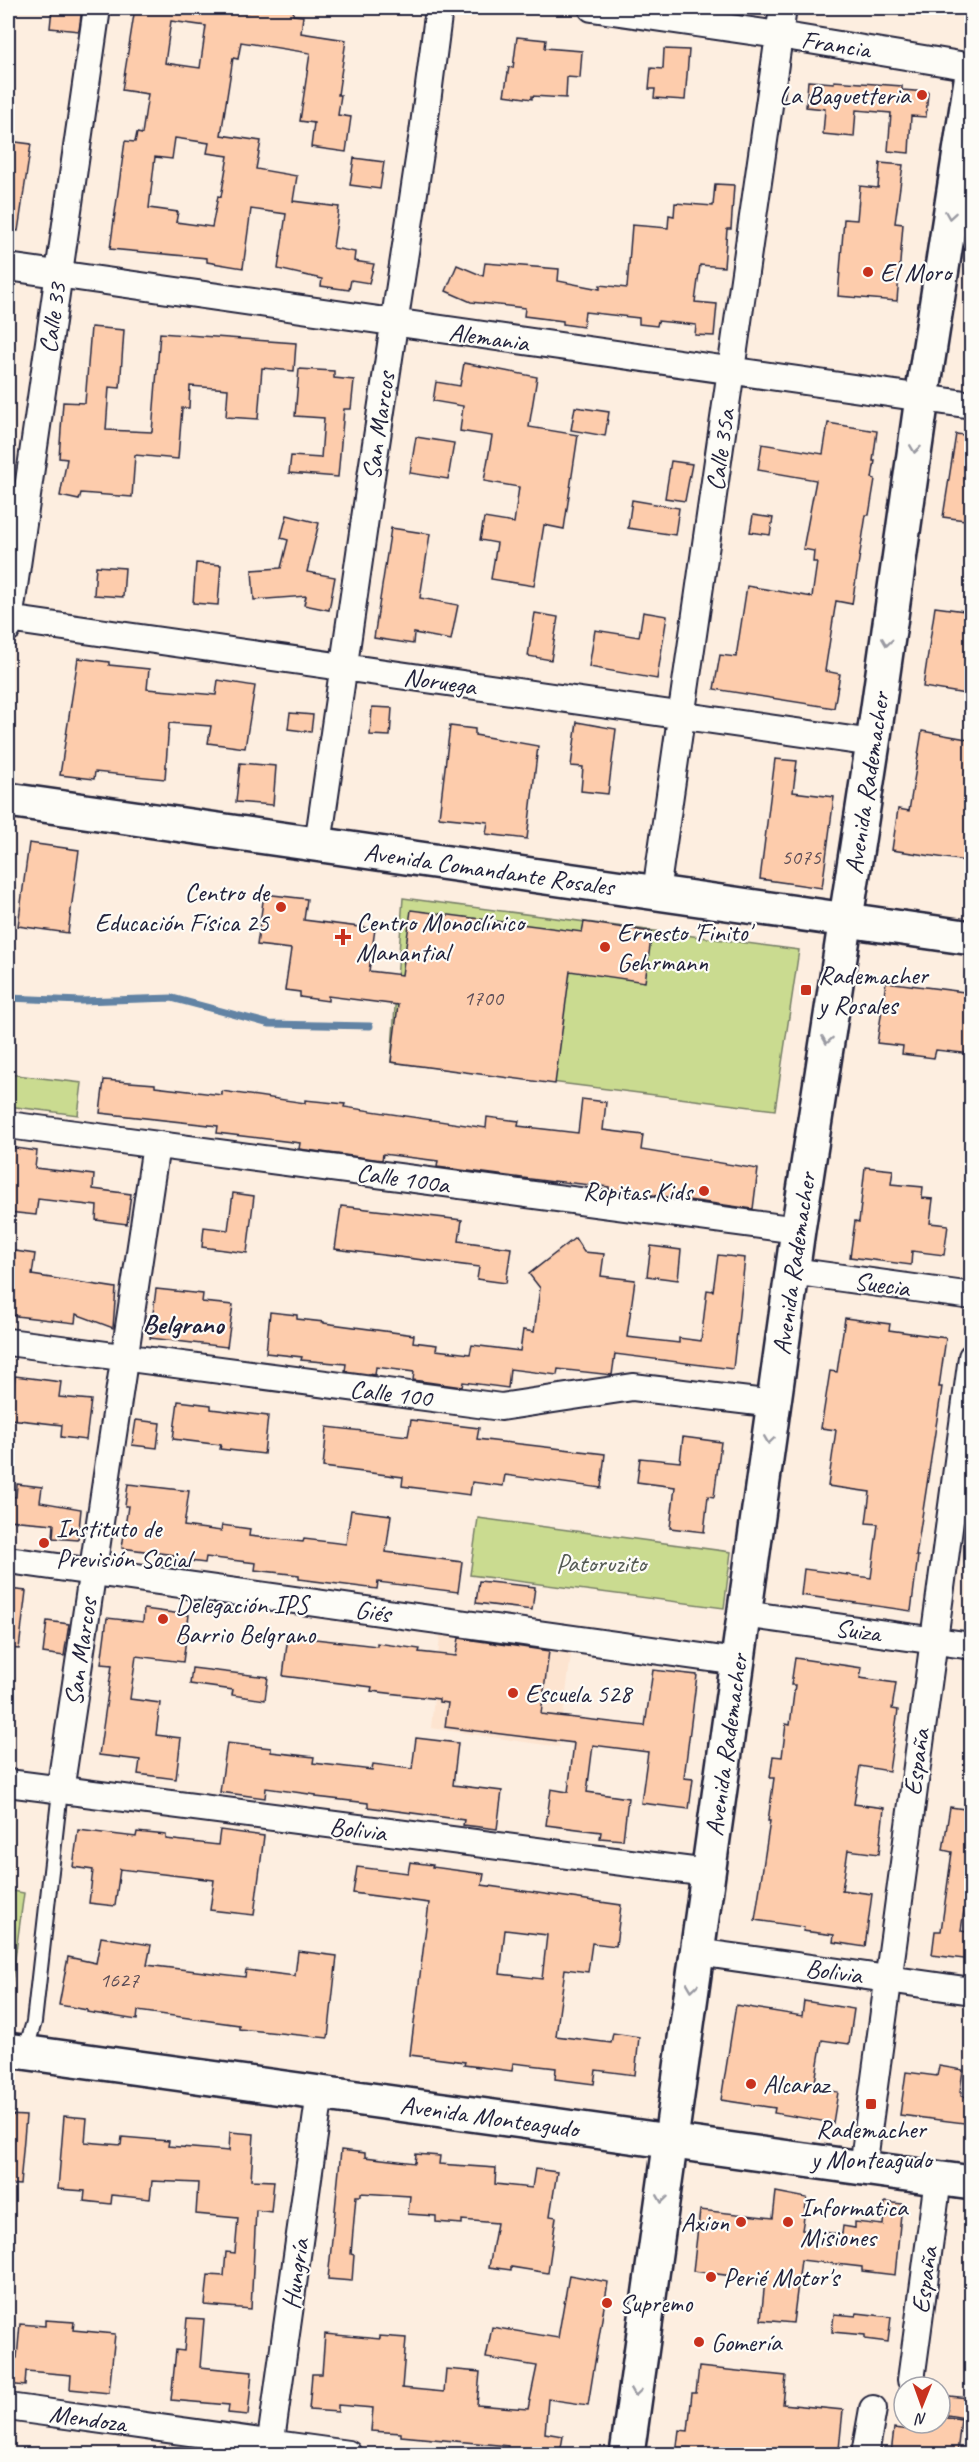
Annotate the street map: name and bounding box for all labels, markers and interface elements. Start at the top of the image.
street label: Francia [799,23,875,67]
place label: La Baguetteria [779,79,912,112]
marker: La Baguetteria [915,88,929,102]
one-way arrow [944,210,956,220]
place label: El Moro [880,256,954,289]
marker: El Moro [861,265,875,279]
street label: Calle 33 [31,279,74,355]
street label: Alemania [447,316,533,360]
street label: San Marcos [355,368,403,482]
street label: Calle 35a [698,406,743,493]
one-way arrow [909,445,921,454]
one-way arrow [882,638,894,647]
street label: Noruega [402,660,480,703]
street label: Avenida Rademacher [837,688,897,877]
street label: Avenida Comandante Rosales [362,835,618,904]
house number: 5075 [781,843,822,871]
place label: Centro de Educación Física 25 [95,876,271,939]
marker: Centro de Educación Física 25 [274,900,288,914]
place label: Centro Monoclínico Manantial [356,906,527,969]
place label: Ernesto 'Finito' Gehrmann [617,916,756,979]
marker: Centro Monoclínico Manantial [334,928,352,946]
marker: Ernesto 'Finito' Gehrmann [598,940,612,954]
place label: Rademacher y Rosales [816,959,930,1022]
marker: Rademacher y Rosales [799,983,813,997]
house number: 1700 [463,984,505,1012]
one-way arrow [822,1035,834,1044]
street label: Calle 100a [354,1156,453,1202]
street label: Avenida Rademacher [765,1169,824,1357]
place label: Ropitas Kids [583,1175,694,1208]
marker: Ropitas Kids [697,1184,711,1198]
street label: Suecia [852,1264,913,1305]
district label: Belgrano [143,1307,226,1341]
street label: Calle 100 [348,1372,436,1415]
one-way arrow [763,1436,775,1445]
place label: Instituto de Previsión Social [56,1512,195,1575]
marker: Instituto de Previsión Social [37,1536,51,1550]
park label: Patoruzito [556,1547,649,1580]
place label: Delegación IPS Barrio Belgrano [175,1588,317,1651]
street label: Giés [353,1593,395,1631]
street label: San Marcos [57,1594,105,1708]
street label: Suiza [833,1611,885,1650]
marker: Delegación IPS Barrio Belgrano [156,1612,170,1626]
street label: Avenida Rademacher [698,1650,756,1838]
place label: Escuela 528 [525,1677,634,1710]
marker: Escuela 528 [506,1686,520,1700]
street label: España [896,1725,938,1797]
street label: Bolivia [328,1810,390,1850]
street label: Bolivia [804,1951,866,1992]
house number: 1627 [99,1966,140,1994]
one-way arrow [686,1983,699,1992]
place label: Alcaraz [763,2068,832,2101]
marker: Alcaraz [744,2077,758,2091]
street label: Avenida Monteagudo [398,2088,583,2146]
marker: Rademacher y Monteagudo [864,2097,878,2111]
place label: Rademacher y Monteagudo [809,2113,934,2176]
place label: Informatica Misiones [800,2191,909,2254]
one-way arrow [657,2195,669,2204]
place label: Axion [681,2206,729,2239]
marker: Axion [734,2215,748,2229]
marker: Informatica Misiones [781,2215,795,2229]
street label: Hungría [274,2235,317,2311]
street label: España [904,2243,946,2315]
place label: Perié Motor's [723,2261,841,2294]
marker: Perié Motor's [704,2270,718,2284]
place label: Supremo [619,2287,694,2320]
marker: Supremo [600,2296,614,2310]
place label: Gomería [711,2326,783,2359]
marker: Gomería [692,2335,706,2349]
north arrow [892,2375,952,2435]
one-way arrow [630,2388,642,2397]
street label: Mendoza [47,2397,131,2441]
text: N [914,2409,927,2429]

